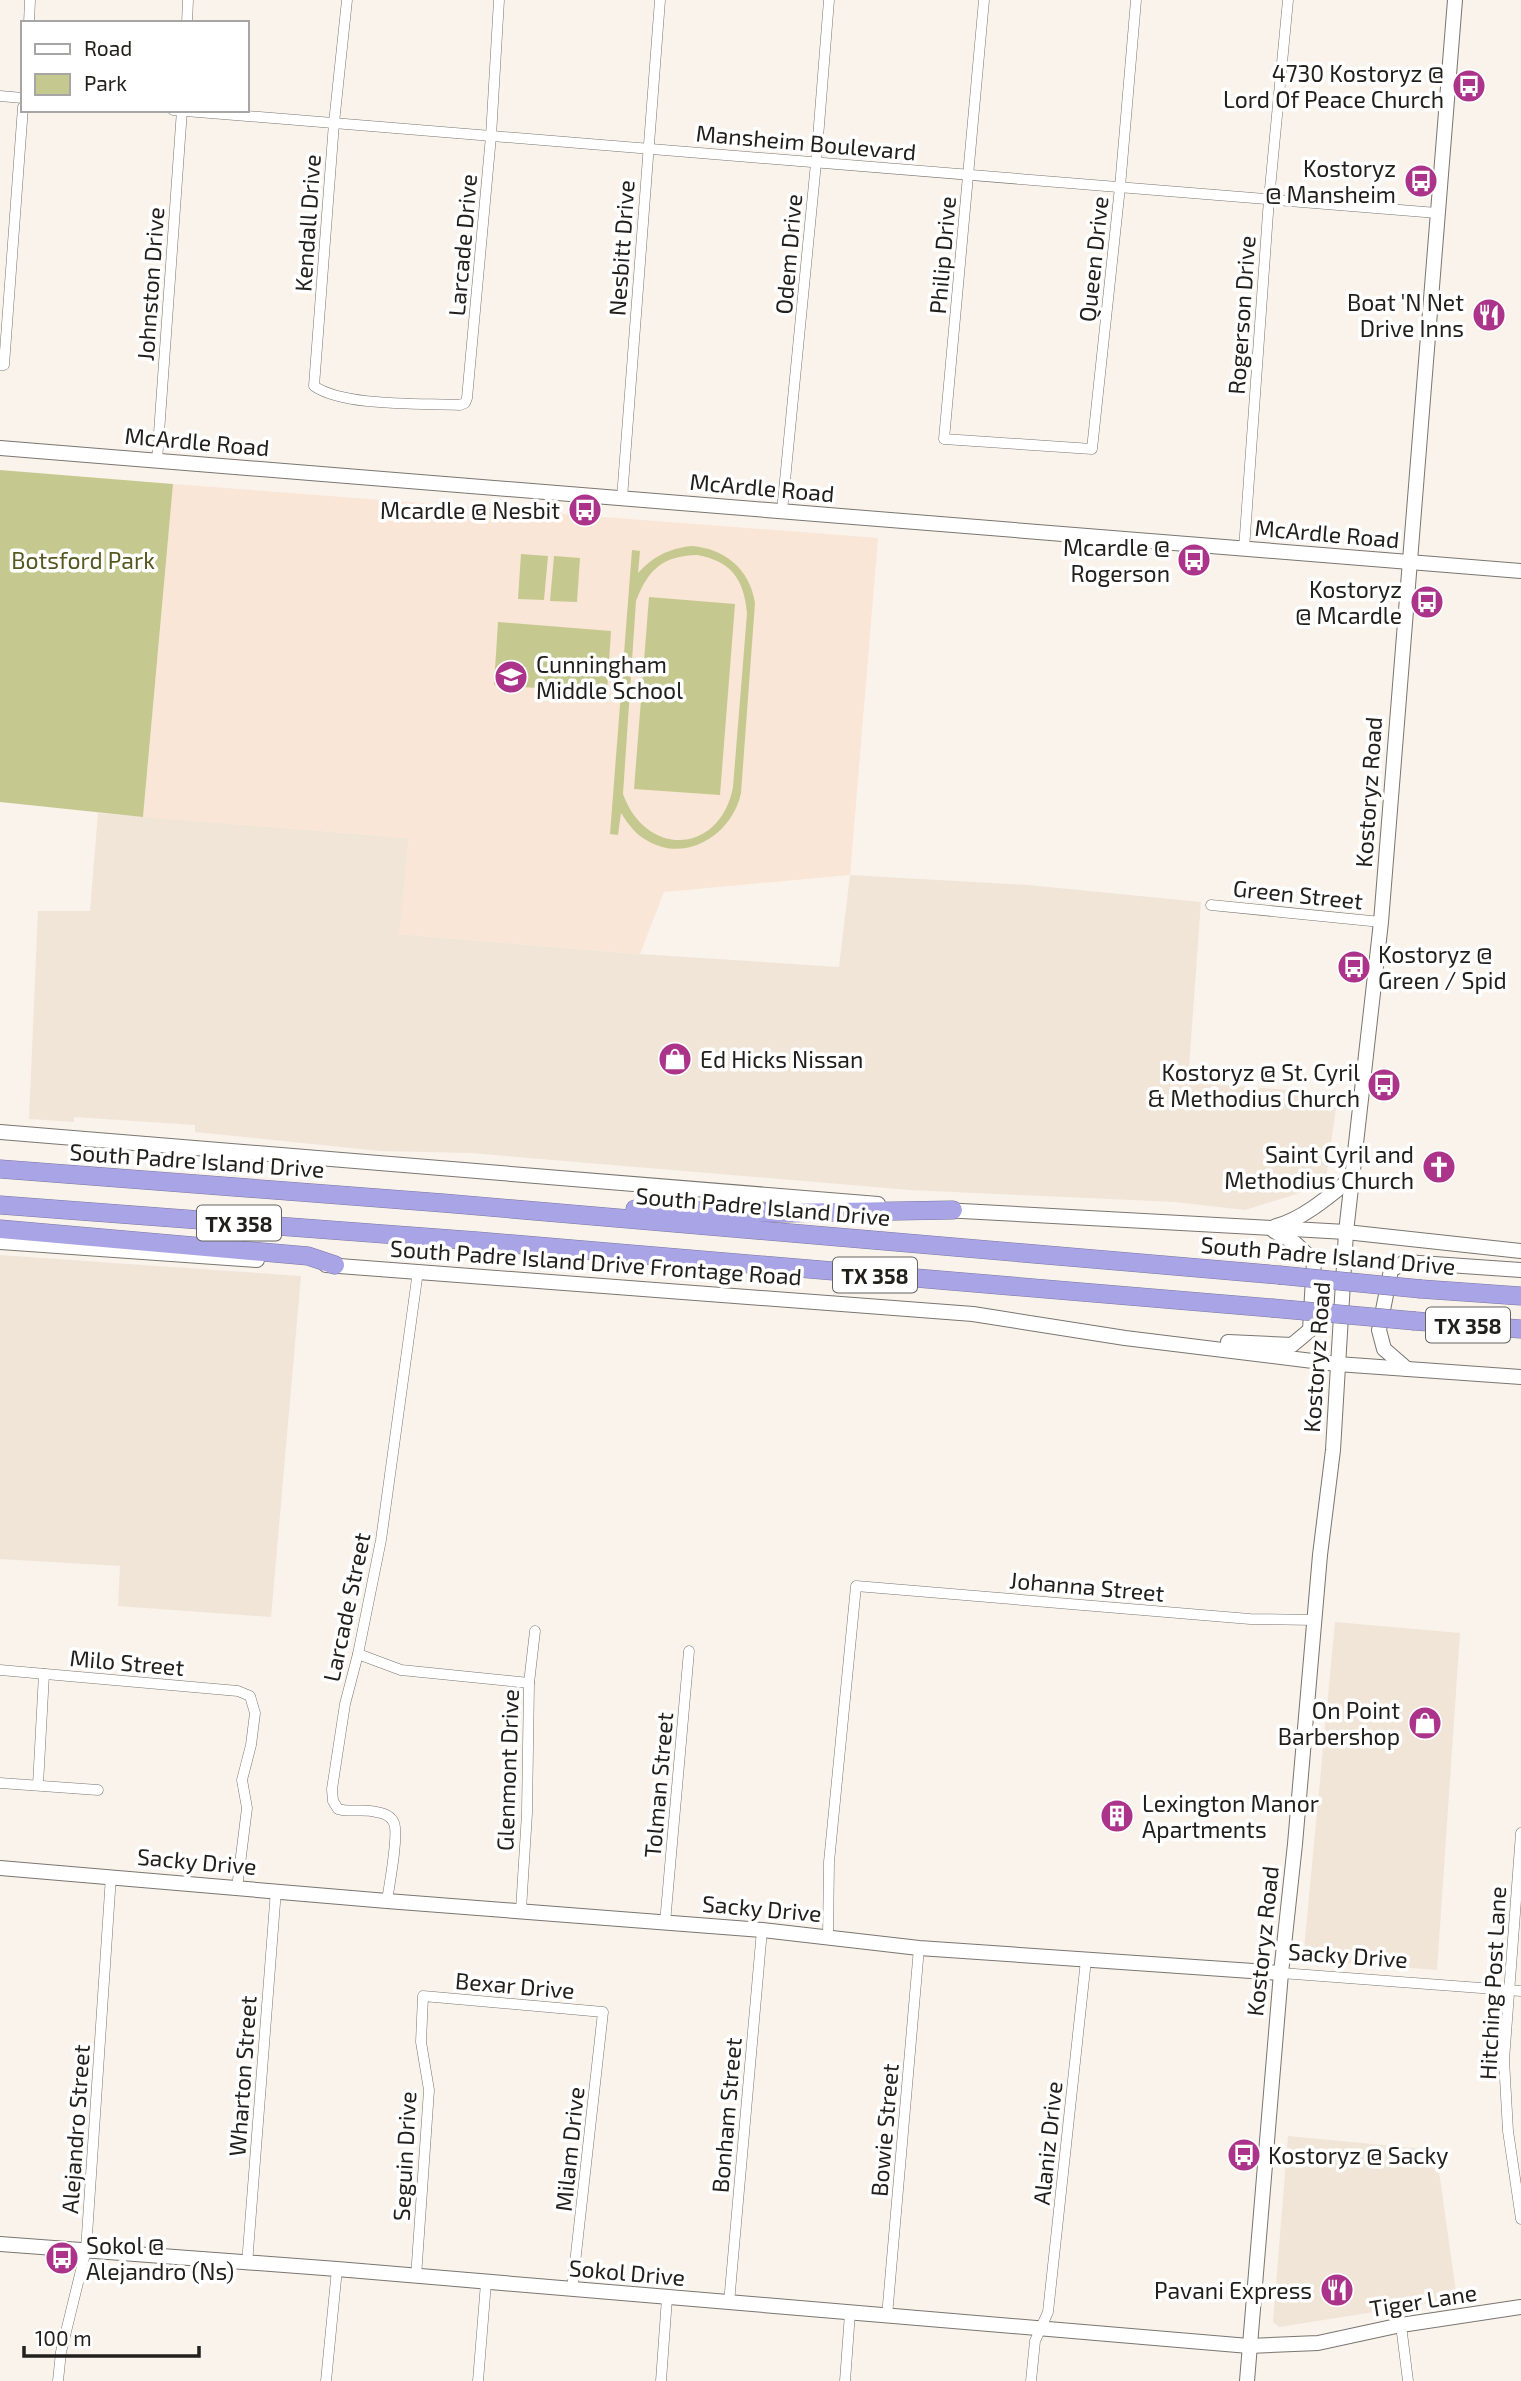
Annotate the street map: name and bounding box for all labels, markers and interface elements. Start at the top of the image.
legend [21,21,248,112]
text: Road [84,35,132,60]
place label: 4730 Kostoryz @ Lord Of Peace Church [1223,59,1444,113]
bus stop icon: 4730 Kostoryz @ Lord Of Peace Church [1450,67,1488,105]
text: Park [84,70,127,95]
street label: Mansheim Boulevard [695,118,917,166]
street label: Kendall Drive [288,153,326,293]
place label: Kostoryz @ Mansheim [1265,154,1396,208]
bus stop icon: Kostoryz @ Mansheim [1402,162,1440,200]
street label: Larcade Drive [442,173,482,317]
street label: Nesbitt Drive [602,179,640,317]
street label: Odem Drive [769,193,807,315]
street label: Philip Drive [923,195,961,315]
street label: Queen Drive [1072,195,1114,323]
street label: Johnston Drive [131,206,169,362]
street label: Rogerson Drive [1221,235,1261,395]
place label: Boat 'N Net Drive Inns [1347,288,1464,342]
restaurant icon: Boat 'N Net Drive Inns [1470,296,1508,334]
street label: McArdle Road [123,421,271,461]
street label: McArdle Road [688,467,836,507]
bus stop icon: Mcardle @ Nesbit [566,491,604,529]
place label: Mcardle @ Nesbit [380,496,560,524]
street label: McArdle Road [1253,513,1401,553]
place label: Mcardle @ Rogerson [1063,533,1170,587]
bus stop icon: Mcardle @ Rogerson [1175,541,1213,579]
park label: Botsford Park [11,546,155,574]
place label: Kostoryz @ Mcardle [1295,575,1402,629]
bus stop icon: Kostoryz @ Mcardle [1408,583,1446,621]
place label: Cunningham Middle School [536,650,683,704]
school or university icon: Cunningham Middle School [492,658,530,696]
street label: Kostoryz Road [1349,716,1387,868]
street label: Green Street [1232,873,1365,915]
place label: Kostoryz @ Green / Spid [1378,940,1507,994]
bus stop icon: Kostoryz @ Green / Spid [1335,948,1373,986]
shop icon: Ed Hicks Nissan [656,1040,694,1078]
place label: Ed Hicks Nissan [700,1045,863,1073]
place label: Kostoryz @ St. Cyril & Methodius Church [1147,1058,1360,1112]
bus stop icon: Kostoryz @ St. Cyril & Methodius Church [1365,1066,1403,1104]
street label: South Padre Island Drive [69,1137,325,1183]
place label: Saint Cyril and Methodius Church [1224,1140,1414,1194]
church icon: Saint Cyril and Methodius Church [1420,1148,1458,1186]
street label: South Padre Island Drive [635,1181,891,1231]
road number: TX 358 [197,1206,281,1240]
street label: South Padre Island Drive [1200,1230,1456,1280]
street label: South Padre Island Drive Frontage Road [389,1234,803,1290]
road number: TX 358 [833,1258,917,1292]
street label: Kostoryz Road [1297,1281,1335,1433]
road number: TX 358 [1426,1308,1510,1342]
street label: Larcade Street [317,1530,376,1684]
street label: Johanna Street [1008,1565,1166,1607]
street label: Milo Street [69,1643,186,1681]
street label: Glenmont Drive [490,1689,524,1851]
place label: On Point Barbershop [1278,1696,1400,1750]
shop icon: On Point Barbershop [1406,1704,1444,1742]
street label: Tolman Street [638,1711,678,1859]
place label: Lexington Manor Apartments [1142,1789,1319,1843]
building icon: Lexington Manor Apartments [1098,1797,1136,1835]
street label: Sacky Drive [136,1842,258,1880]
street label: Kostoryz Road [1240,1864,1284,2018]
street label: Hitching Post Lane [1473,1886,1511,2080]
street label: Sacky Drive [701,1889,823,1927]
street label: Sacky Drive [1287,1937,1409,1973]
street label: Bexar Drive [454,1966,576,2004]
street label: Wharton Street [222,1994,262,2157]
street label: Bonham Street [705,2036,747,2194]
street label: Alejandro Street [55,2043,95,2214]
street label: Bowie Street [864,2062,904,2198]
street label: Alaniz Drive [1027,2080,1067,2206]
street label: Milam Drive [549,2085,589,2213]
street label: Seguin Drive [387,2090,421,2222]
bus stop icon: Kostoryz @ Sacky [1225,2136,1263,2174]
place label: Kostoryz @ Sacky [1268,2141,1448,2169]
place label: Sokol @ Alejandro (Ns) [86,2231,234,2285]
bus stop icon: Sokol @ Alejandro (Ns) [43,2239,81,2277]
street label: Sokol Drive [568,2253,686,2291]
restaurant icon: Pavani Express [1318,2271,1356,2309]
place label: Pavani Express [1154,2276,1312,2304]
street label: Tiger Lane [1367,2278,1479,2322]
scale bar [24,2314,200,2358]
text: 100 m [35,2325,92,2350]

